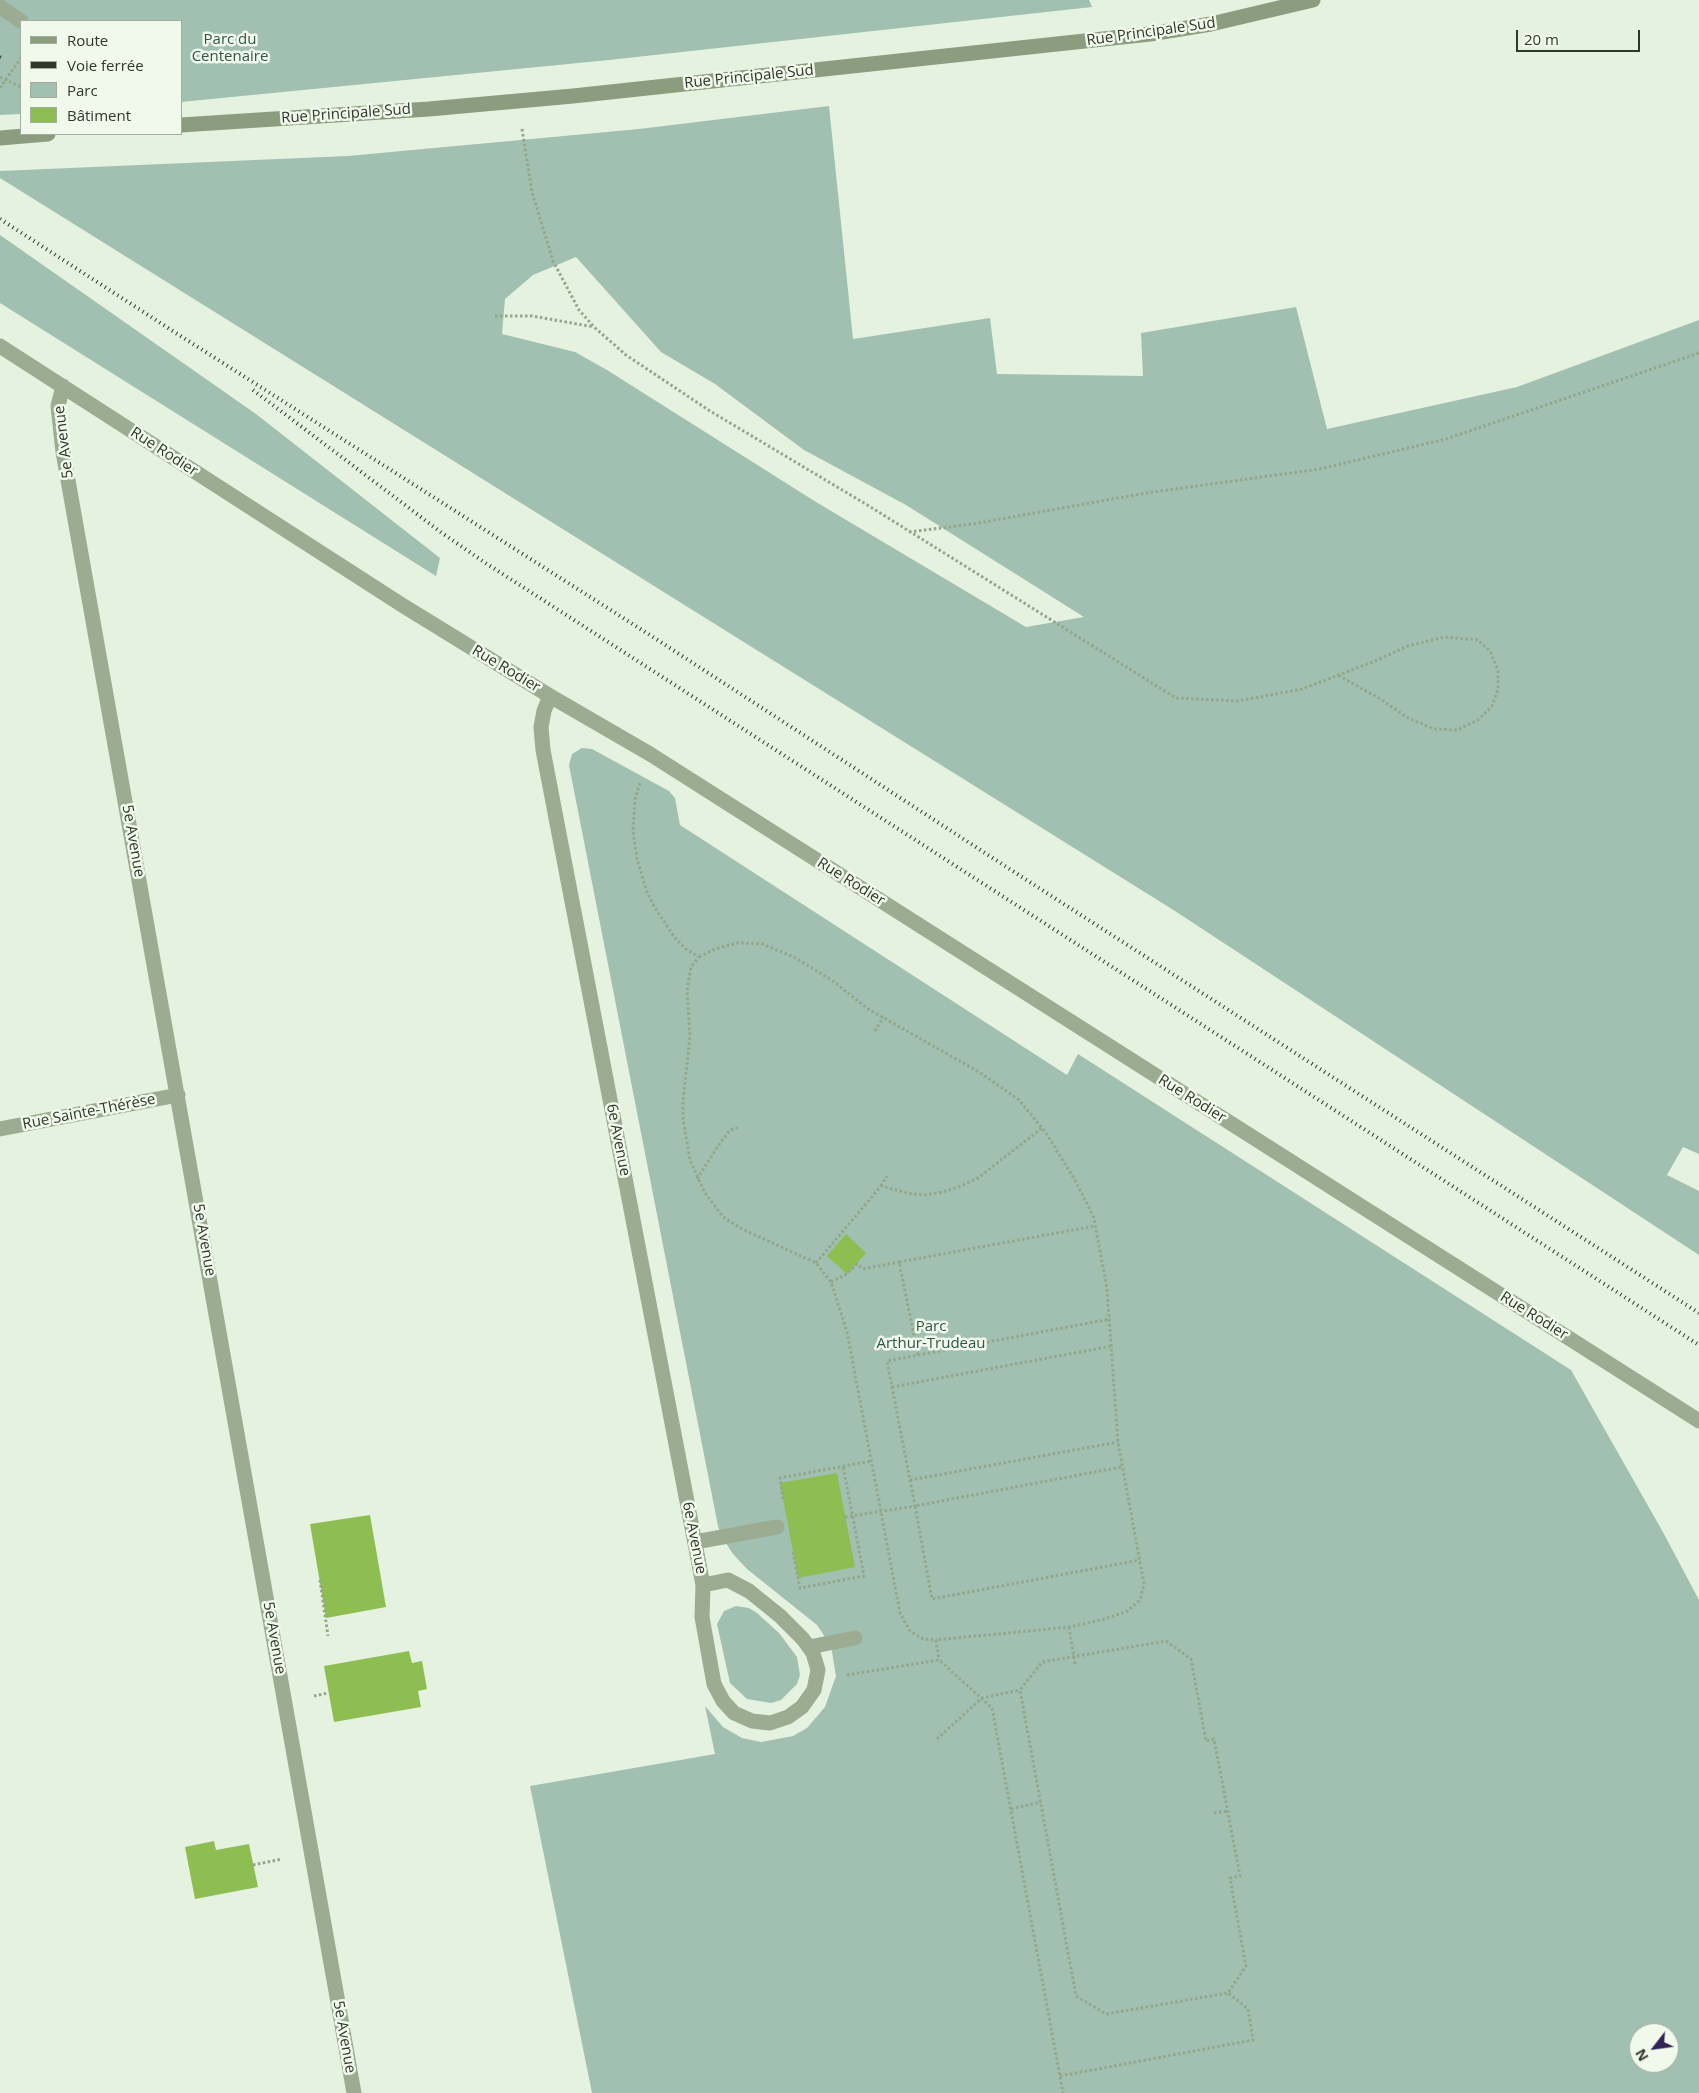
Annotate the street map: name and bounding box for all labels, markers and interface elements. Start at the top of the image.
street label: Rue Principale Sud [1085,14,1217,50]
legend [20,20,182,135]
scale bar [1519,20,1643,52]
text: 20 m [1524,29,1559,49]
text: Route [67,30,108,50]
park label: Parc du Centenaire [192,31,268,66]
text: Voie ferrée [67,55,144,75]
street label: Rue Principale Sud [683,61,815,93]
text: Parc [67,80,98,100]
street label: Rue Principale Sud [280,100,412,128]
text: Bâtiment [67,105,131,125]
street label: 5e Avenue [51,405,77,479]
street label: Rue Rodier [127,424,201,480]
street label: Rue Rodier [469,642,543,696]
street label: 5e Avenue [118,803,148,879]
street label: Rue Rodier [814,854,888,910]
street label: Rue Rodier [1155,1071,1229,1127]
street label: Rue Sainte-Thérèse [21,1090,157,1134]
street label: 6e Avenue [602,1102,634,1178]
street label: 5e Avenue [189,1202,219,1278]
street label: Rue Rodier [1497,1288,1571,1344]
park label: Parc Arthur-Trudeau [876,1318,986,1353]
street label: 6e Avenue [678,1500,710,1576]
street label: 5e Avenue [259,1600,289,1676]
street label: 5e Avenue [329,1999,359,2075]
north arrow [1629,2023,1679,2073]
text: N [1630,2046,1653,2065]

